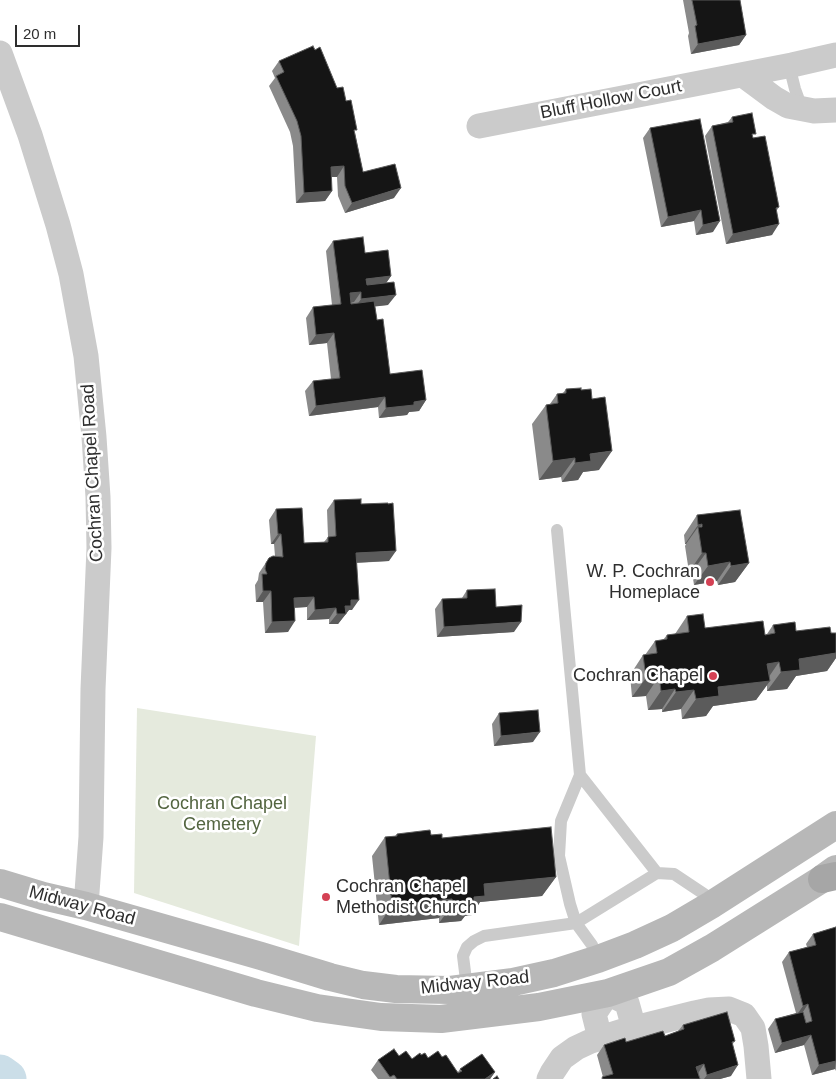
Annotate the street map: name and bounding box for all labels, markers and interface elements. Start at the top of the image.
scale bar [18,15,82,47]
text: 20 m [23,25,56,42]
street label: Bluff Hollow Court [538,76,684,124]
street label: Cochran Chapel Road [78,384,108,562]
place label: W. P. Cochran Homeplace [586,561,700,604]
marker: W. P. Cochran Homeplace [704,576,716,588]
place label: Cochran Chapel [573,665,703,687]
marker: Cochran Chapel [707,670,719,682]
park label: Cochran Chapel Cemetery [157,793,287,836]
place label: Cochran Chapel Methodist Church [336,876,477,919]
street label: Midway Road [27,881,137,931]
marker: Cochran Chapel Methodist Church [320,891,332,903]
street label: Midway Road [420,967,530,999]

